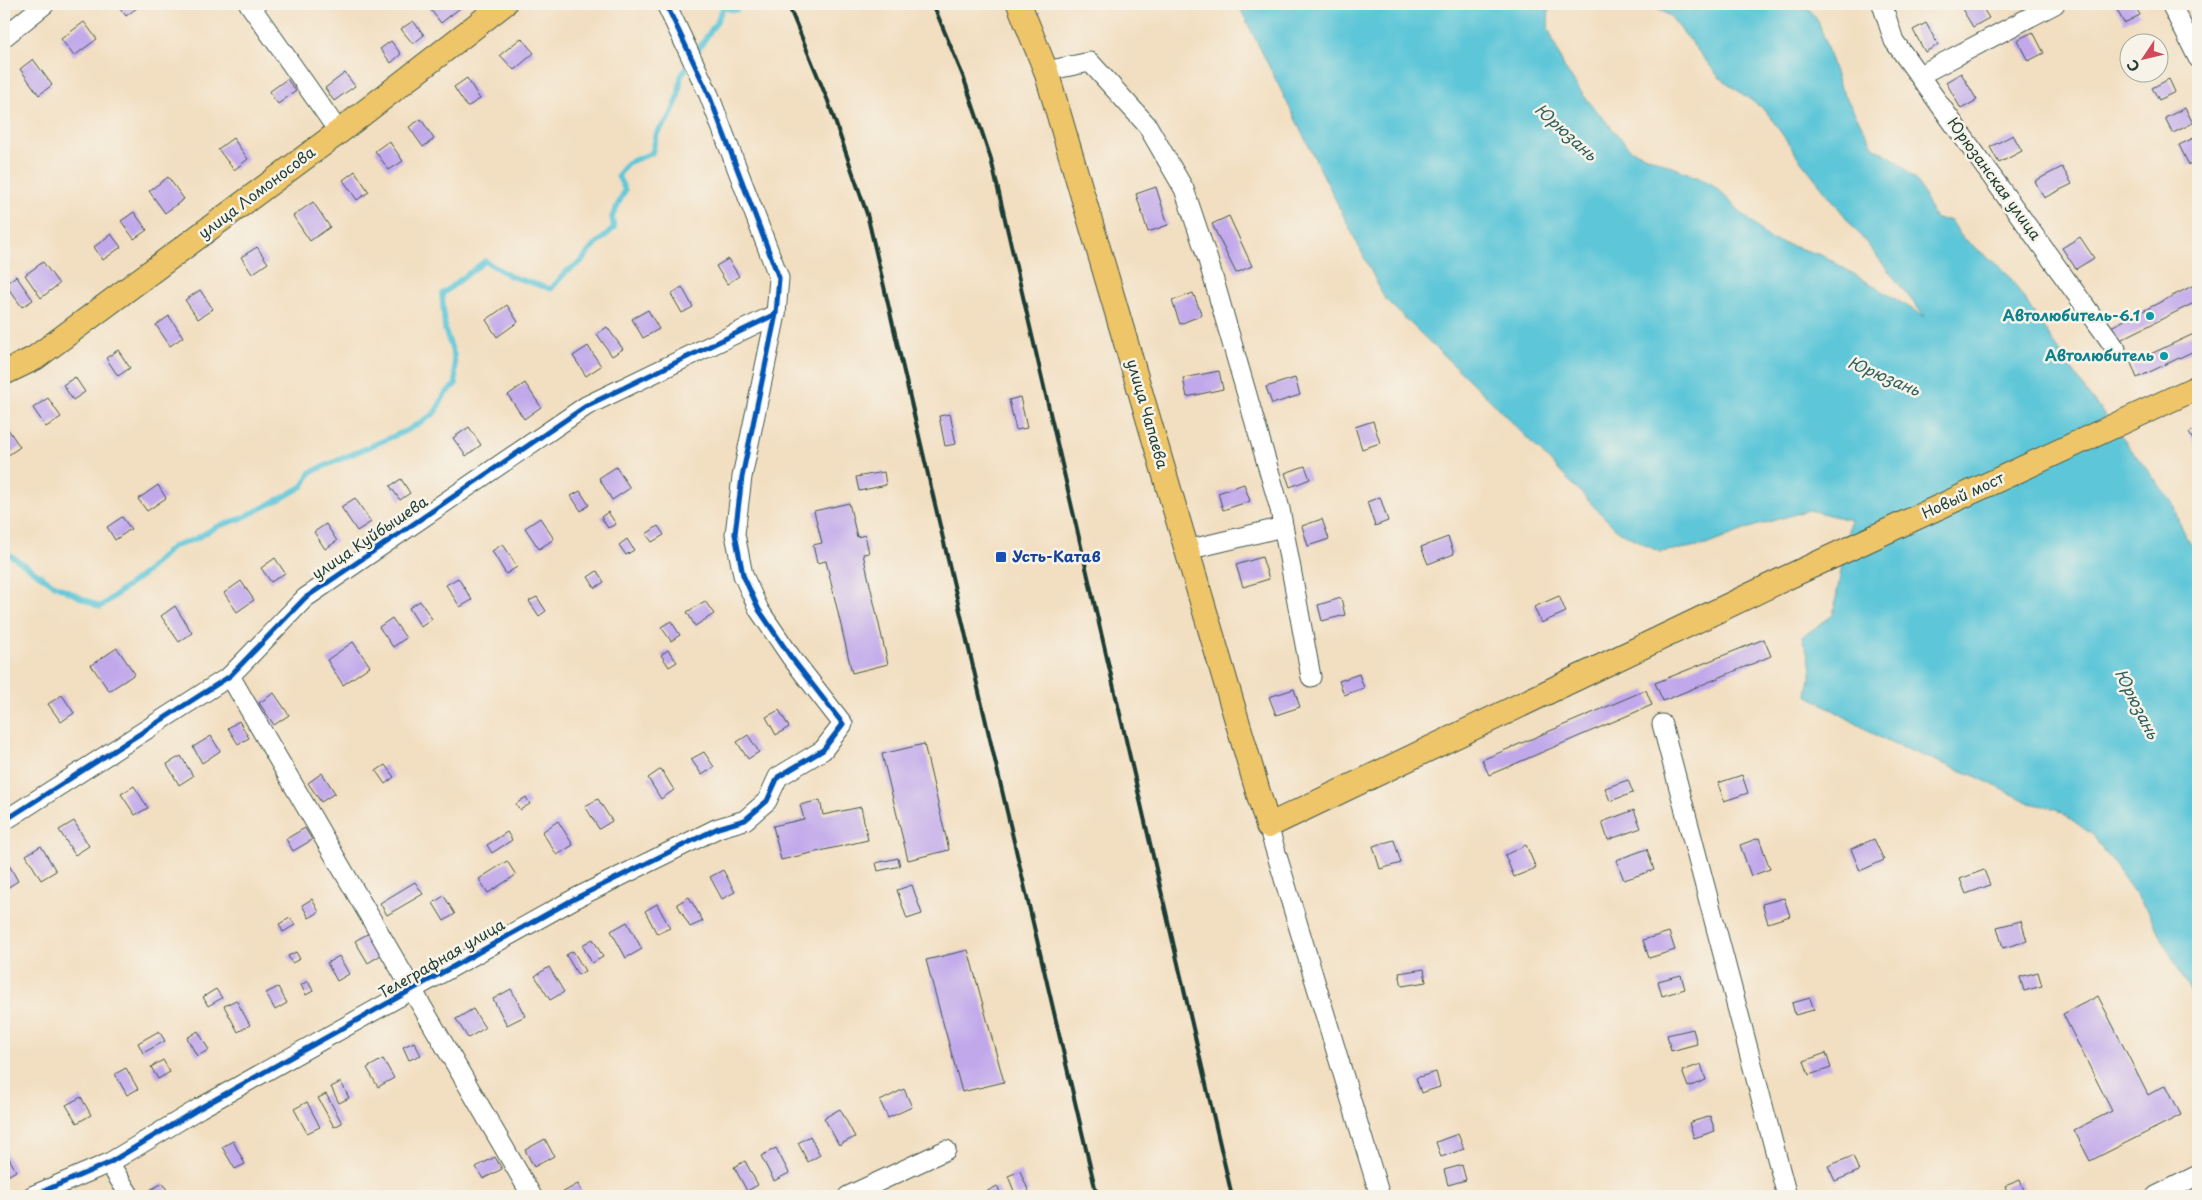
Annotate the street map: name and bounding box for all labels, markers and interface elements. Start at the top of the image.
north arrow [2120,32,2170,82]
text: С [2121,55,2145,76]
water label: Юрюзань [1530,97,1604,166]
street label: Юрюзанская улица [1943,112,2048,245]
street label: улица Ломоносова [193,140,320,244]
place label: Автолюбитель-6.1 [2003,303,2140,326]
marker: Автолюбитель-6.1 [2144,310,2156,322]
place label: Автолюбитель [2045,343,2154,366]
water label: Юрюзань [1845,349,1925,401]
marker: Автолюбитель [2158,350,2170,362]
street label: улица Чапаева [1122,356,1175,472]
street label: Новый мост [1917,465,2008,524]
street label: улица Куйбышева [306,489,432,584]
place label: Усть-Катав [1012,544,1101,567]
marker: Усть-Катав [994,550,1008,564]
water label: Юрюзань [2110,664,2166,744]
street label: Телеграфная улица [374,912,509,1003]

